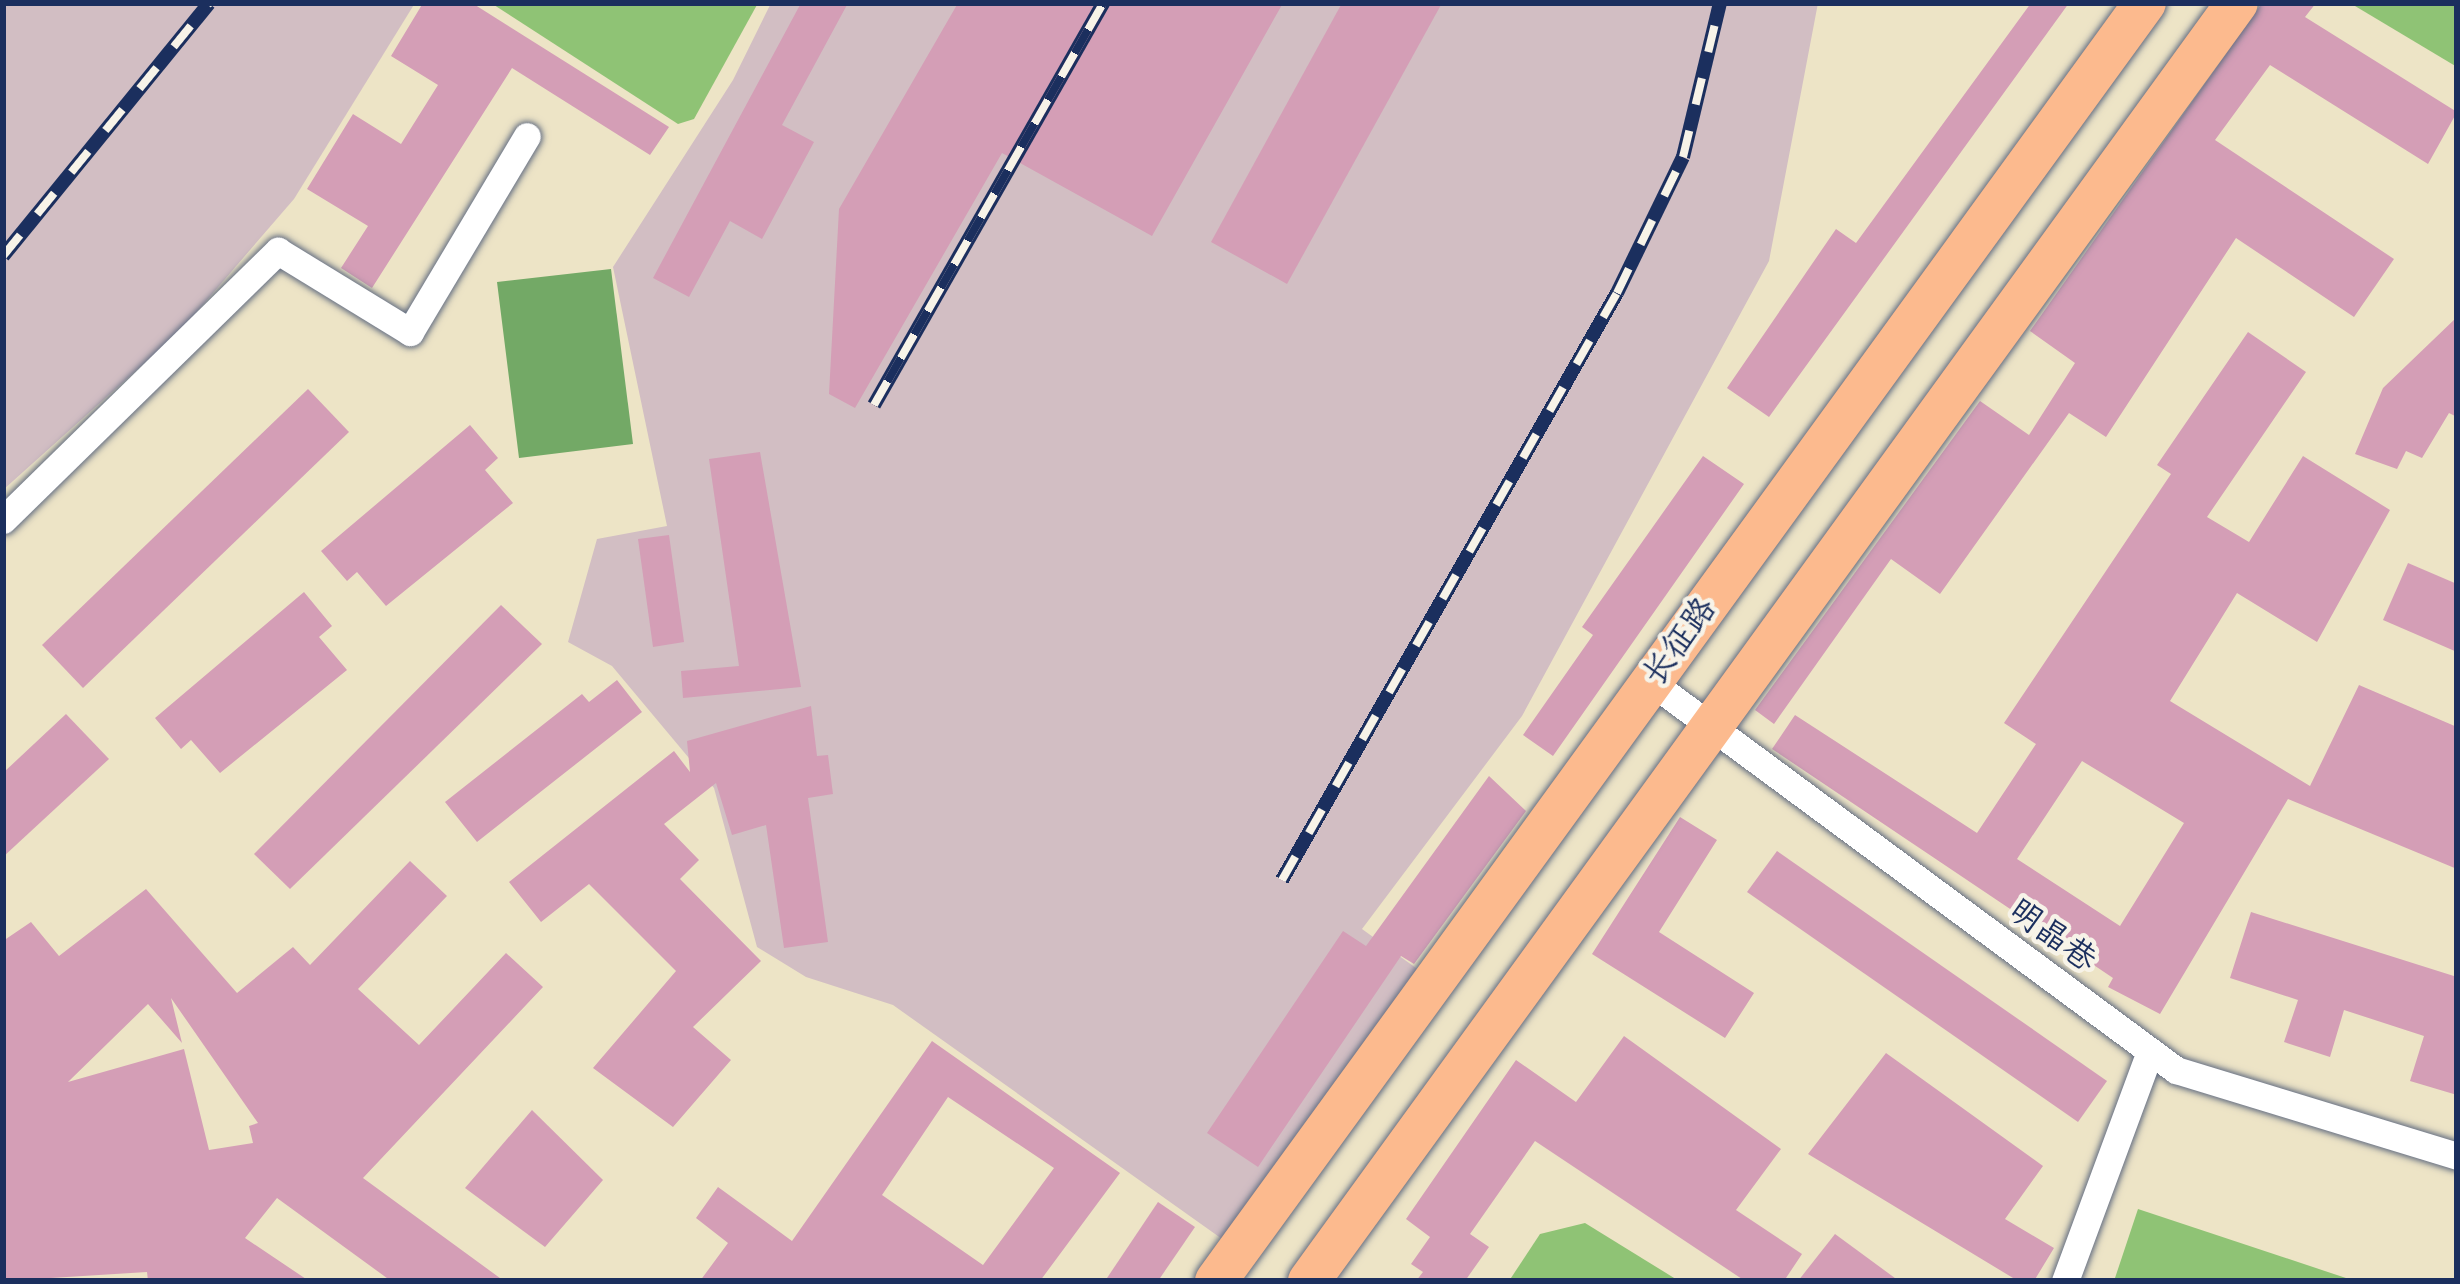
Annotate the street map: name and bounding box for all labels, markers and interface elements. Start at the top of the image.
street label: 长征路 [1635,590,1725,694]
street label: 明晶巷 [2000,891,2104,981]

